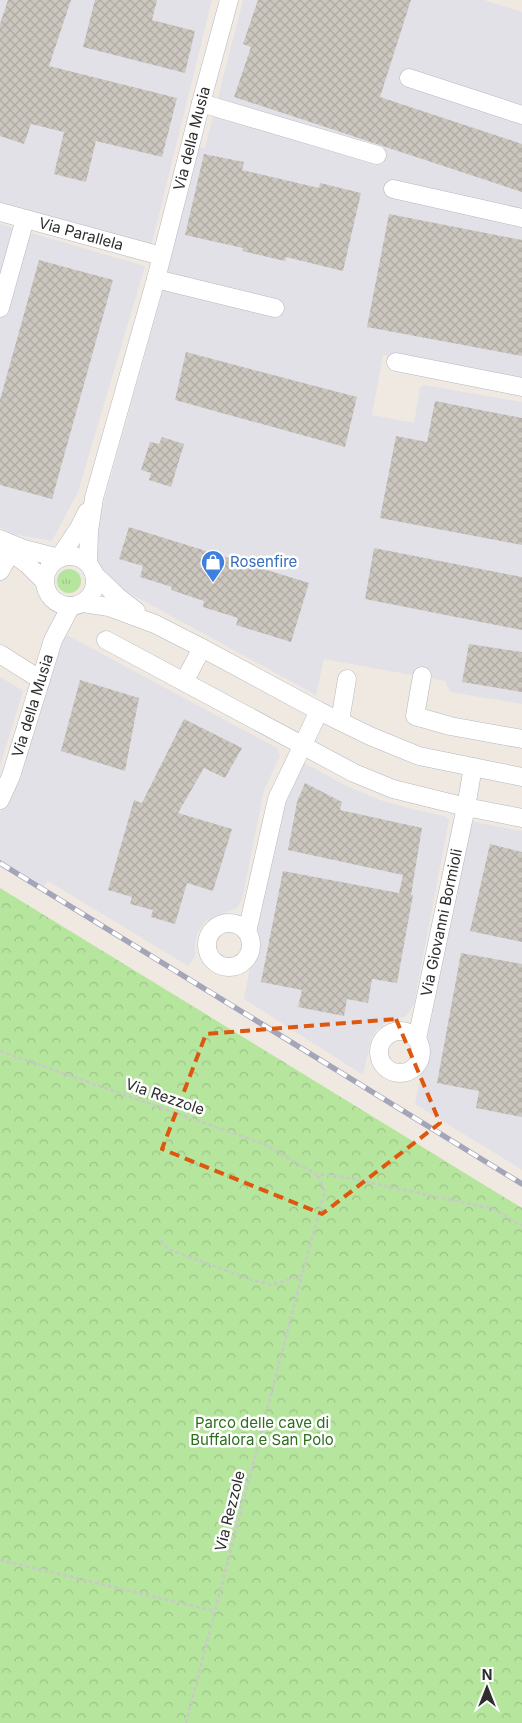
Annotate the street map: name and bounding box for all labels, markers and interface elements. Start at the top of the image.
street label: Via della Musia [169,84,214,193]
street label: Via Parallela [37,213,126,254]
shop icon: Rosenfire [200,549,226,583]
place label: Rosenfire [230,552,297,571]
street label: Via della Musia [7,652,57,759]
street label: Via Giovanni Bormioli [416,847,466,998]
street label: Via Rezzole [123,1074,207,1119]
park label: Parco delle cave di Buffalora e San Polo [190,1413,334,1449]
street label: Via Rezzole [210,1469,249,1553]
north arrow [462,1663,512,1713]
text: N [482,1666,492,1683]

